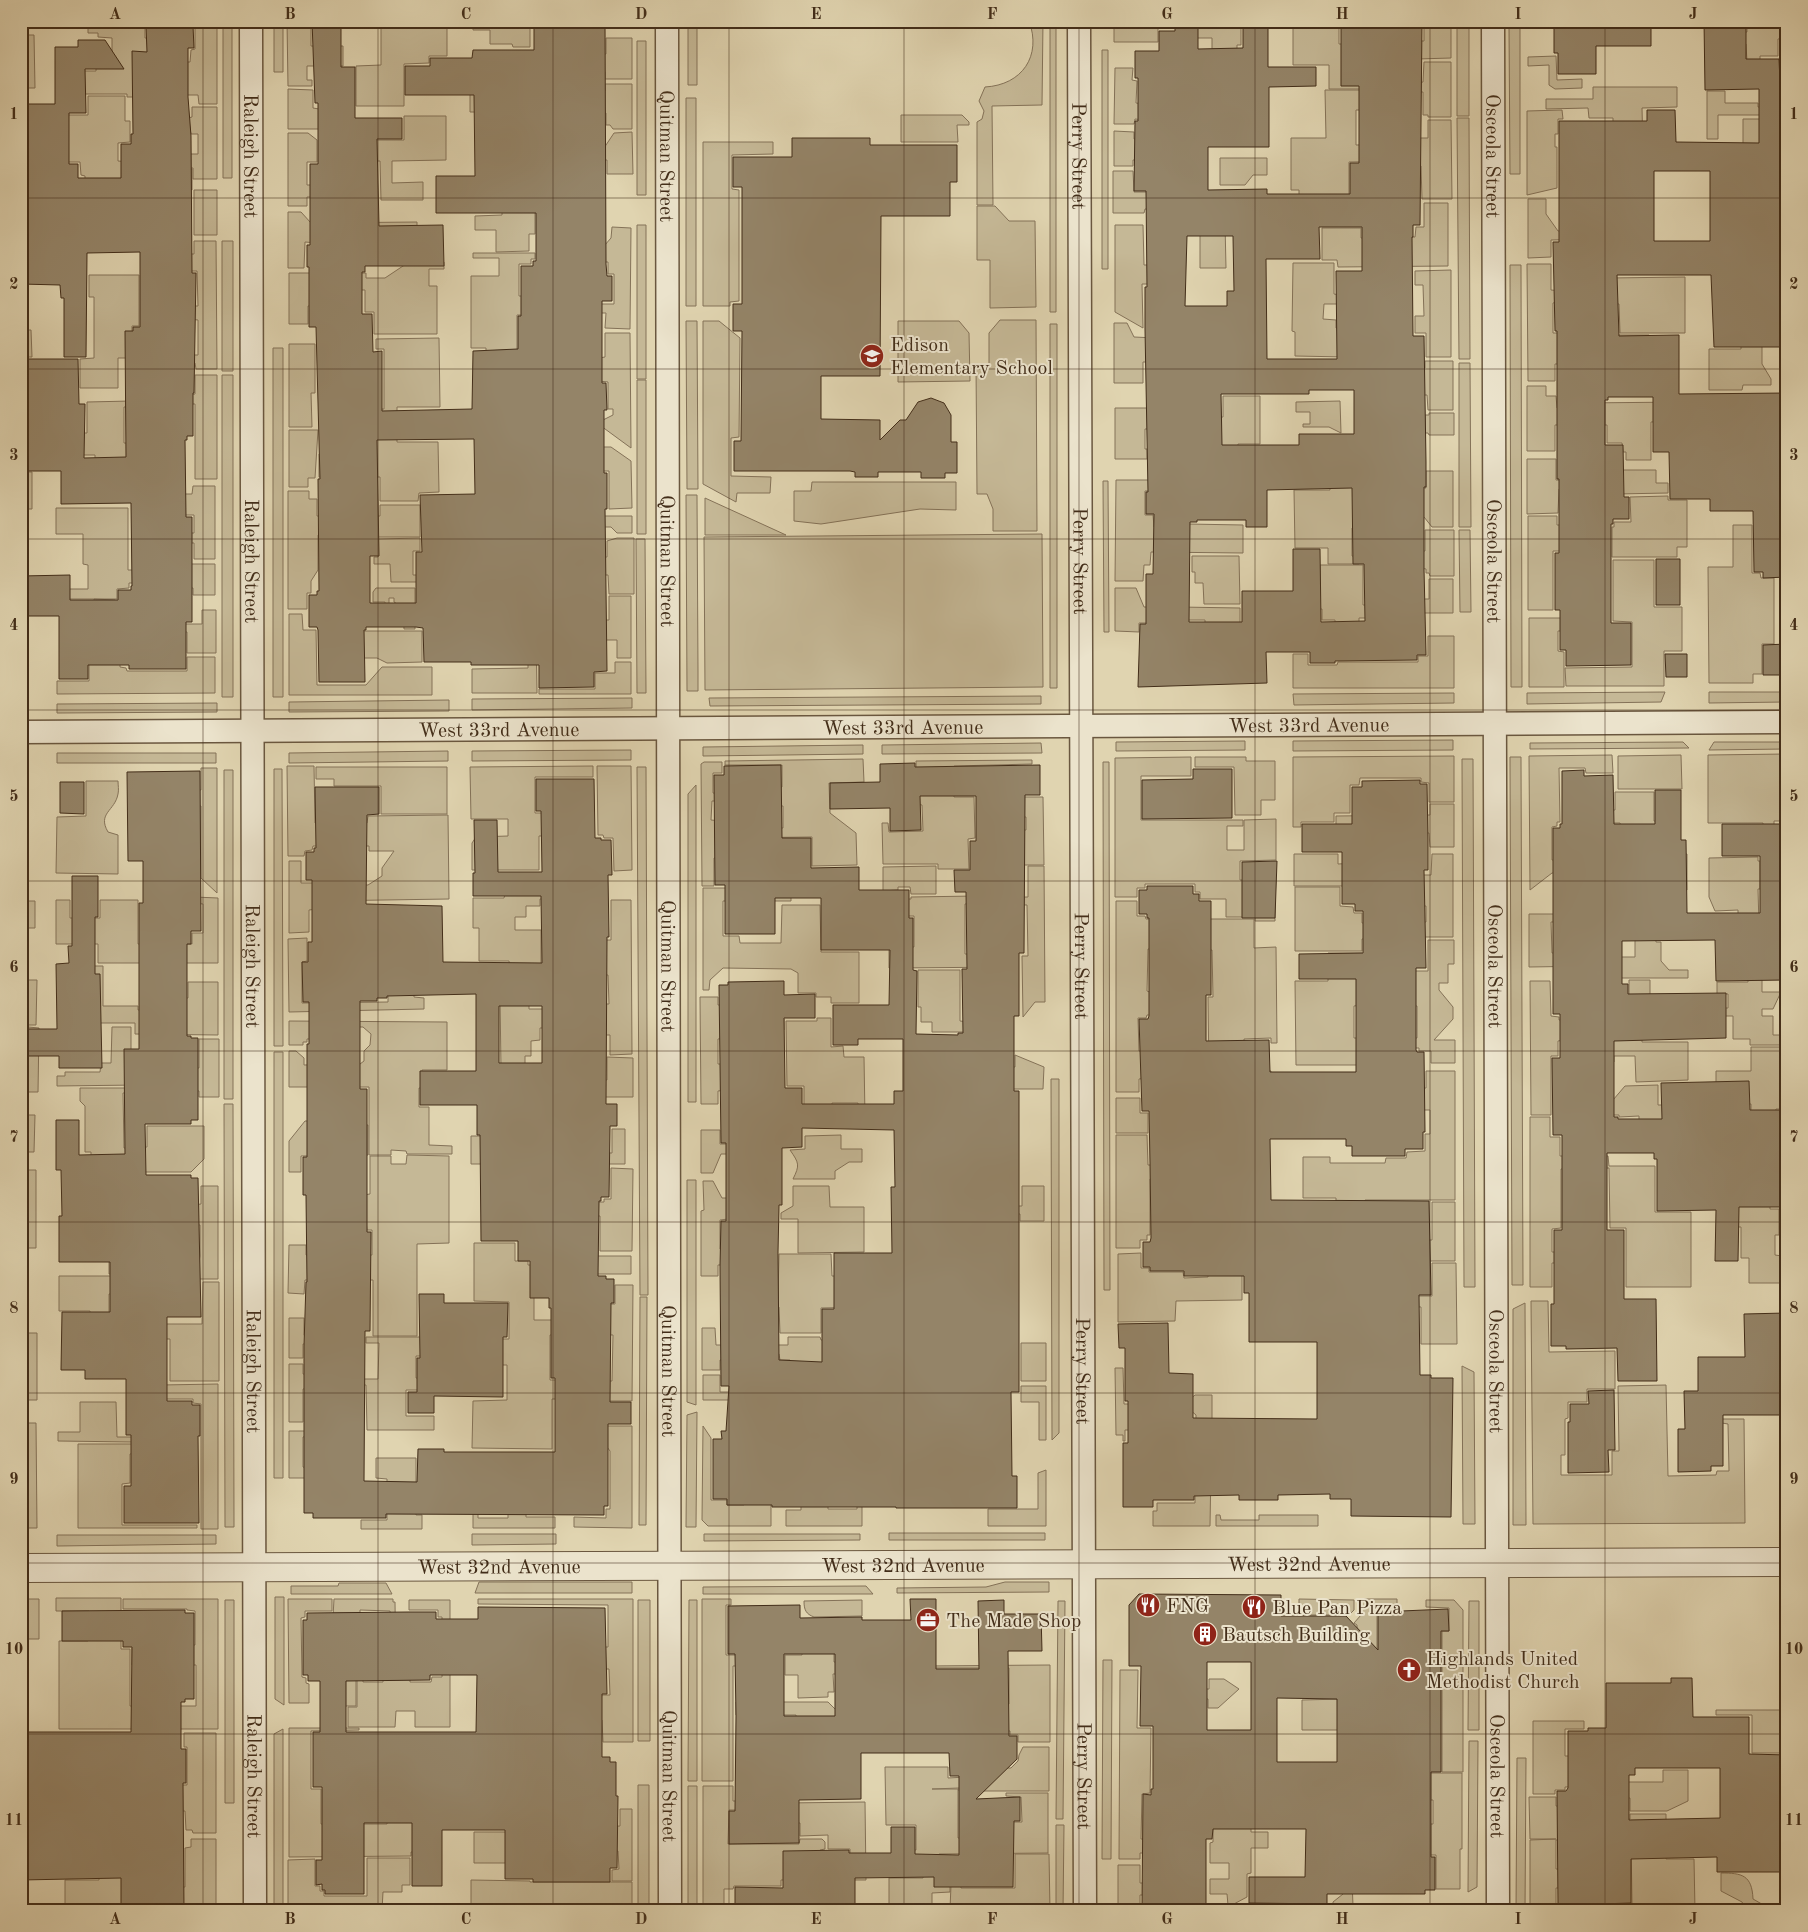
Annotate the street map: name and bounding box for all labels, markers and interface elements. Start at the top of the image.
text: A [109,7,121,23]
text: B [284,7,296,23]
text: C [461,7,471,23]
text: D [635,7,647,23]
text: E [810,7,822,23]
text: F [987,7,998,23]
text: G [1161,7,1173,23]
text: H [1335,7,1349,23]
text: I [1514,7,1522,23]
text: J [1689,7,1698,23]
street label: Quitman Street [655,90,675,222]
street label: Raleigh Street [239,94,259,218]
street label: Osceola Street [1481,94,1502,218]
street label: Perry Street [1067,102,1088,210]
text: 1 [9,107,19,123]
text: 1 [1789,107,1799,123]
text: 2 [9,277,19,293]
text: 2 [1789,277,1799,293]
place label: Edison Elementary School [890,336,1053,379]
school or university icon: Edison Elementary School [859,343,885,369]
text: 3 [9,448,19,464]
text: 3 [1789,448,1799,464]
street label: Quitman Street [656,495,676,627]
street label: Raleigh Street [240,499,260,623]
street label: Osceola Street [1482,499,1503,623]
street label: Perry Street [1069,507,1089,615]
text: 4 [9,618,19,634]
text: 4 [1789,618,1799,634]
street label: West 33rd Avenue [1228,716,1390,737]
street label: West 33rd Avenue [822,719,984,739]
street label: West 33rd Avenue [418,721,580,742]
text: 5 [9,789,19,805]
text: 5 [1789,789,1799,805]
street label: Quitman Street [656,900,677,1032]
street label: Raleigh Street [241,904,261,1028]
street label: Osceola Street [1483,904,1504,1028]
street label: Perry Street [1070,912,1090,1020]
text: 6 [9,960,19,976]
text: 6 [1789,960,1799,976]
text: 7 [9,1130,19,1146]
text: 7 [1789,1130,1799,1146]
text: 8 [9,1301,19,1317]
text: 8 [1789,1301,1799,1317]
street label: Quitman Street [657,1305,677,1437]
street label: Raleigh Street [242,1309,262,1433]
street label: Osceola Street [1484,1309,1505,1433]
street label: Perry Street [1071,1317,1091,1425]
text: 9 [9,1472,19,1488]
text: 9 [1789,1472,1799,1488]
street label: West 32nd Avenue [1227,1555,1391,1576]
street label: West 32nd Avenue [821,1557,985,1577]
street label: West 32nd Avenue [417,1558,581,1579]
restaurant icon: FNG [1135,1592,1161,1618]
restaurant icon: Blue Pan Pizza [1241,1594,1267,1620]
place label: FNG [1166,1597,1209,1617]
place label: Blue Pan Pizza [1272,1599,1402,1619]
office icon: The Made Shop [915,1607,941,1633]
place label: The Made Shop [946,1612,1081,1632]
building icon: Bautsch Building [1192,1621,1218,1647]
place label: Bautsch Building [1222,1626,1370,1646]
text: 10 [5,1642,23,1658]
text: 10 [1785,1642,1803,1658]
place label: Highlands United Methodist Church [1426,1650,1580,1693]
church icon: Highlands United Methodist Church [1396,1657,1422,1683]
street label: Quitman Street [658,1710,678,1842]
street label: Raleigh Street [243,1714,263,1838]
street label: Osceola Street [1485,1714,1506,1838]
street label: Perry Street [1072,1722,1093,1830]
text: 11 [5,1813,23,1829]
text: 11 [1785,1813,1803,1829]
text: A [109,1912,121,1928]
text: B [284,1912,296,1928]
text: C [461,1912,471,1928]
text: D [635,1912,647,1928]
text: E [810,1912,822,1928]
text: F [987,1912,998,1928]
text: G [1161,1912,1173,1928]
text: H [1335,1912,1349,1928]
text: I [1514,1912,1522,1928]
text: J [1689,1912,1698,1928]

